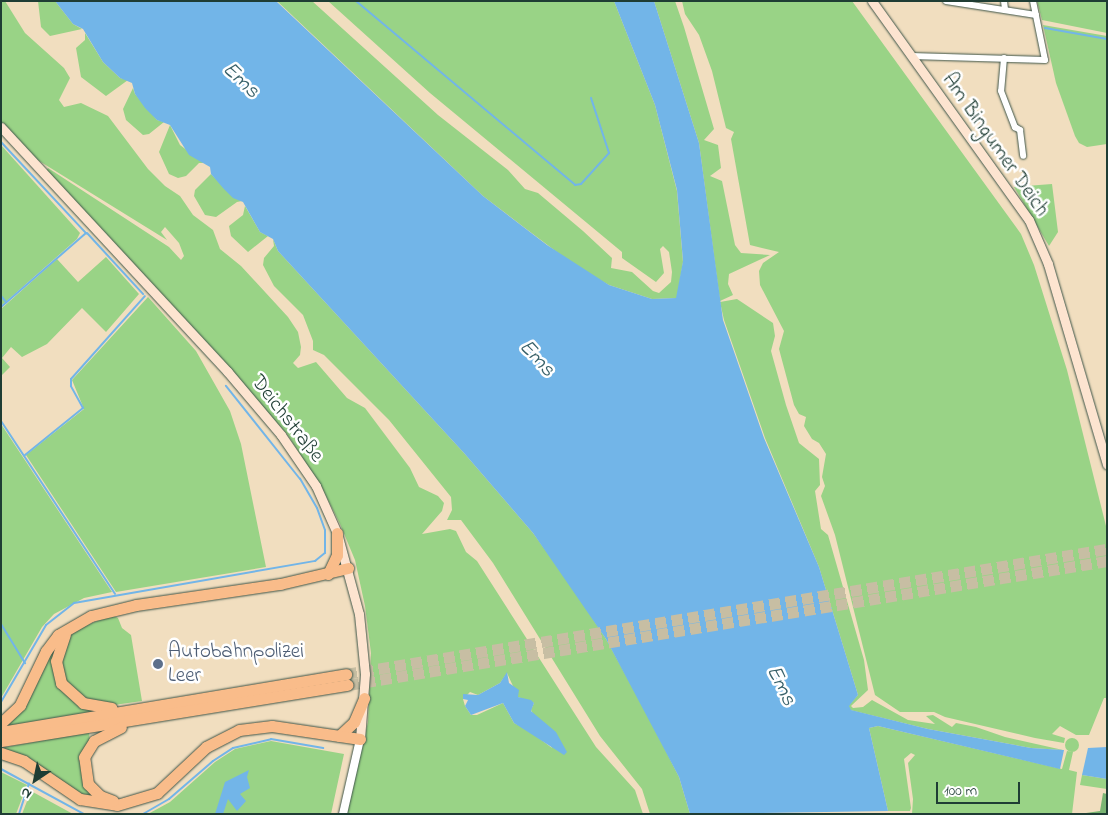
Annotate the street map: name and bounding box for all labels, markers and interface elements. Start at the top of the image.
water label: Ems [216,57,264,105]
street label: Am Bingumer Deich [936,68,1054,222]
water label: Ems [512,335,560,383]
street label: Deichstraße [245,370,329,468]
place label: Autobahnpolizei Leer [168,639,304,689]
marker: Autobahnpolizei Leer [152,658,164,670]
water label: Ems [759,662,801,710]
north arrow [10,755,60,805]
scale bar [938,772,1022,804]
text: 100 m [944,780,977,802]
text: N [17,782,36,804]

